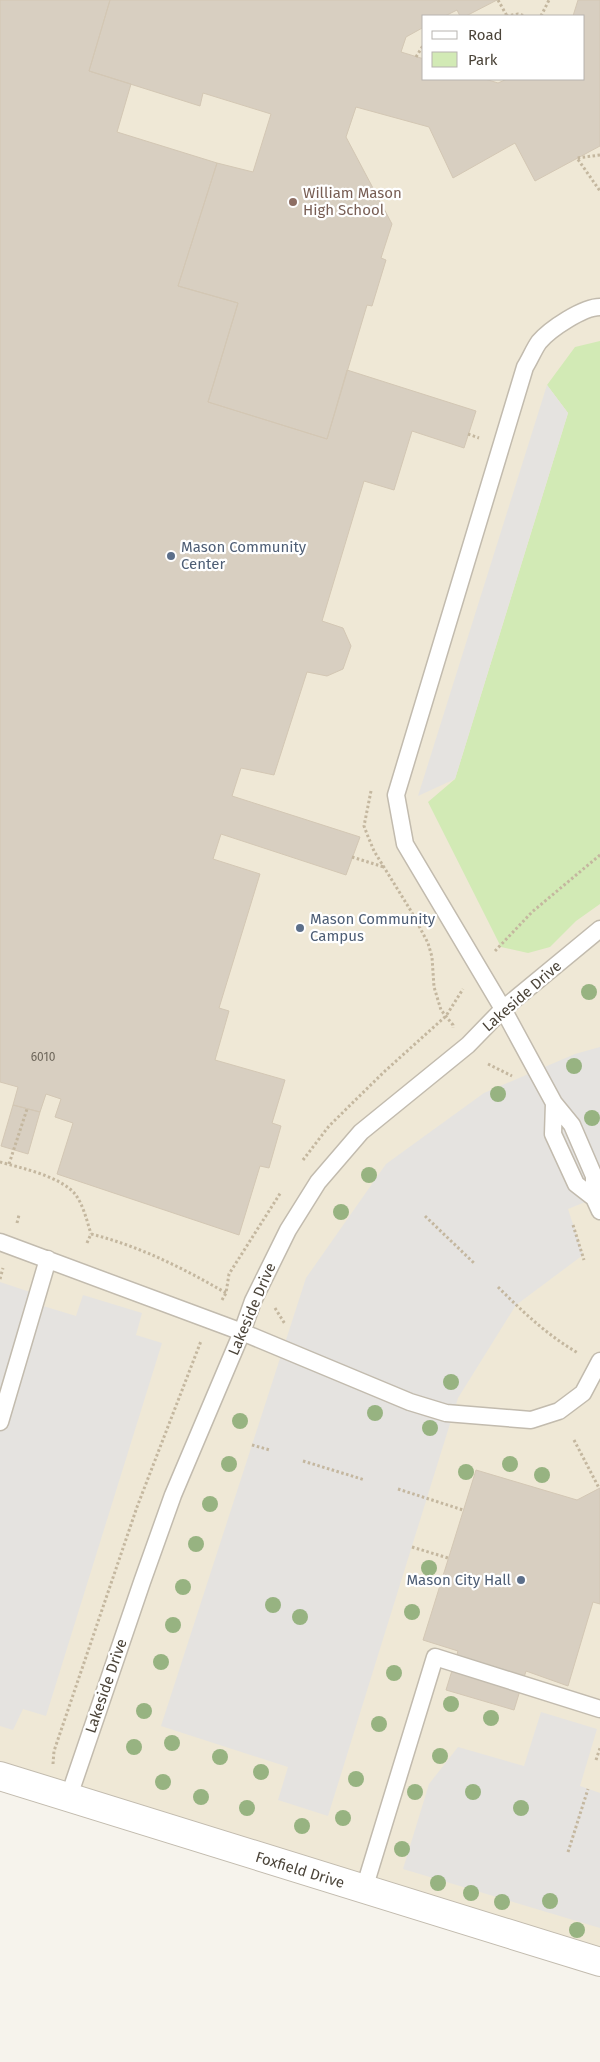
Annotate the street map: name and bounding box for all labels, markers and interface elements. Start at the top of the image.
legend [422,15,585,80]
text: Road [468,26,503,44]
text: Park [468,51,498,69]
place label: William Mason High School [303,184,402,219]
marker: William Mason High School [287,196,299,208]
place label: Mason Community Center [181,538,307,573]
marker: Mason Community Center [165,550,177,562]
place label: Mason Community Campus [310,910,436,945]
marker: Mason Community Campus [294,922,306,934]
street label: Lakeside Drive [479,957,565,1035]
house number: 6010 [31,1050,56,1064]
street label: Lakeside Drive [224,1260,280,1358]
place label: Mason City Hall [406,1571,512,1589]
marker: Mason City Hall [515,1574,527,1586]
street label: Lakeside Drive [81,1636,131,1736]
street label: Foxfield Drive [253,1848,347,1892]

